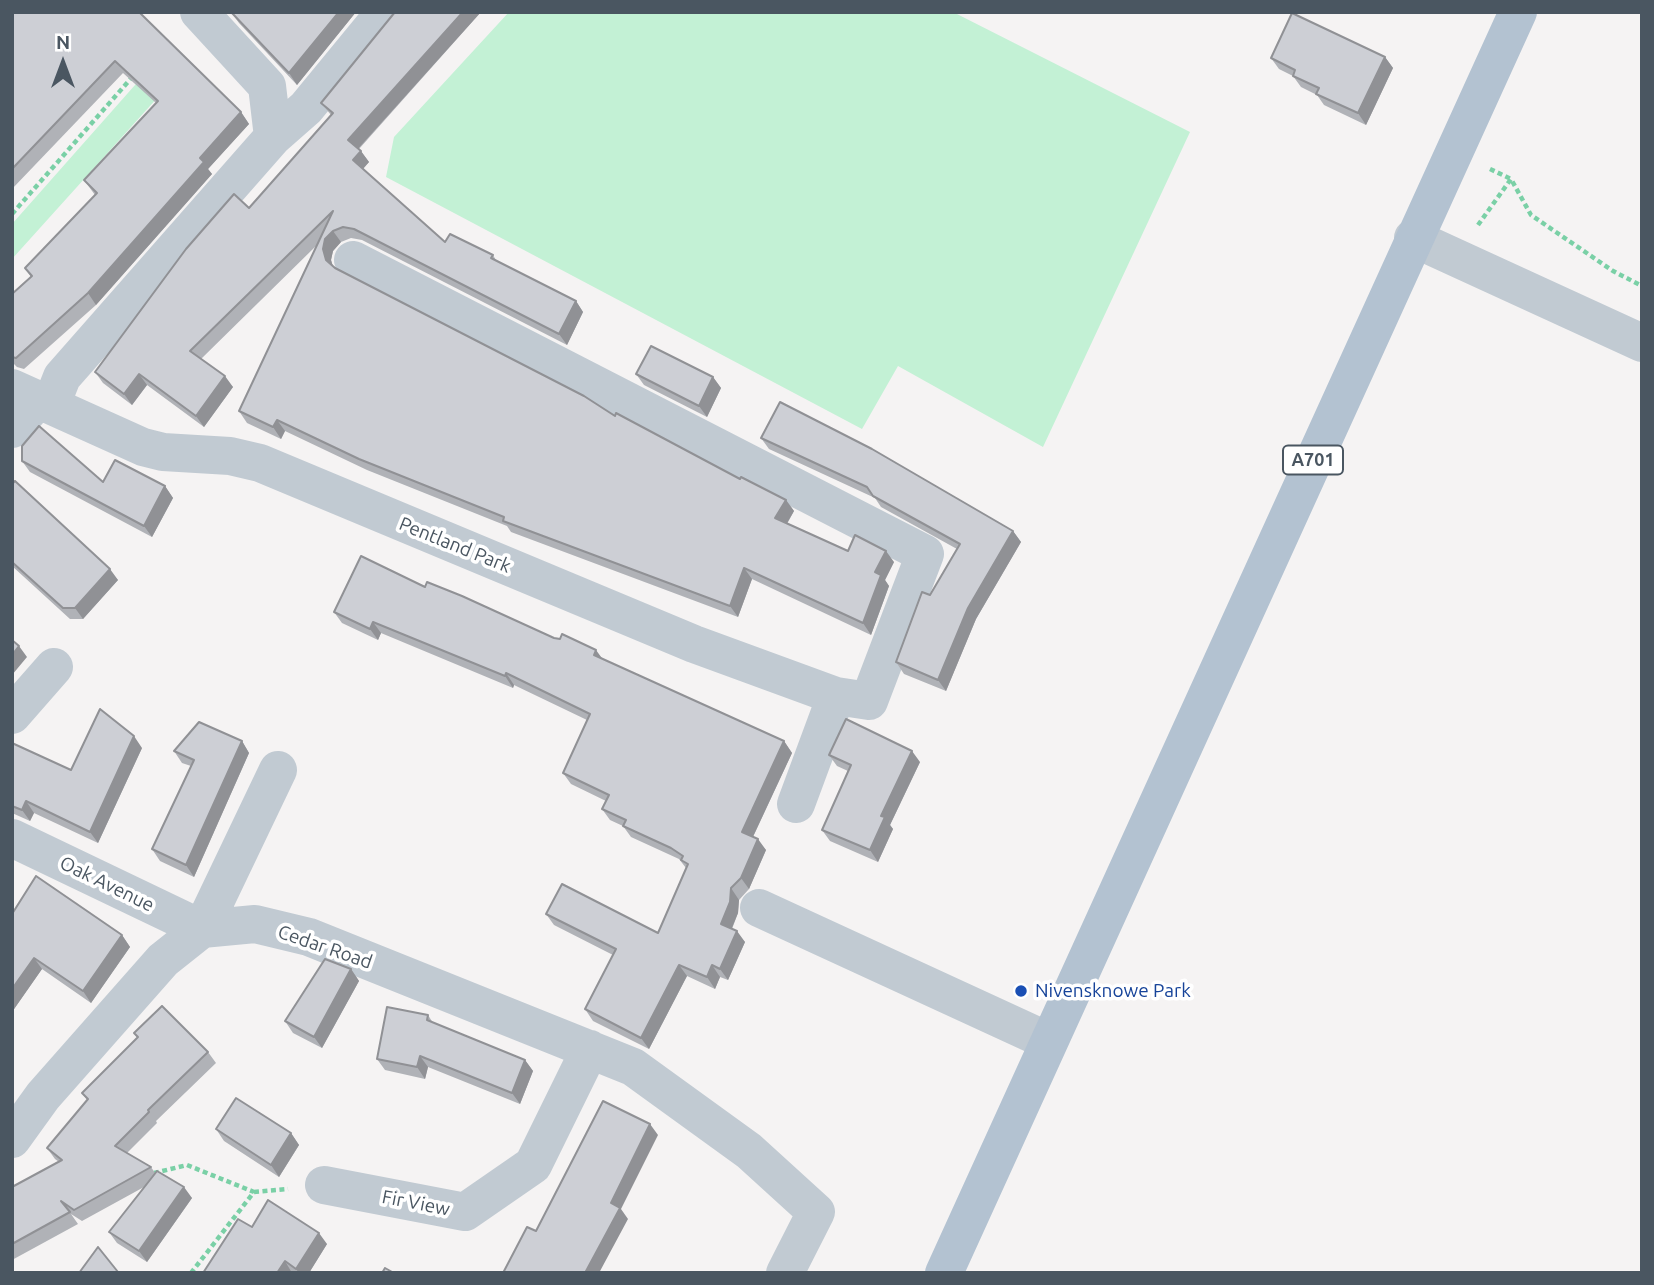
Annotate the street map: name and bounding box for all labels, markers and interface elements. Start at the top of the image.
north arrow [28,28,98,98]
text: N [56,31,70,53]
road number: A701 [1283,446,1343,474]
street label: Pentland Park [396,512,514,578]
street label: Oak Avenue [56,851,158,917]
street label: Cedar Road [275,920,375,974]
place label: Nivensknowe Park [1035,980,1191,1002]
marker: Nivensknowe Park [1013,983,1029,999]
street label: Fir View [380,1185,452,1221]

